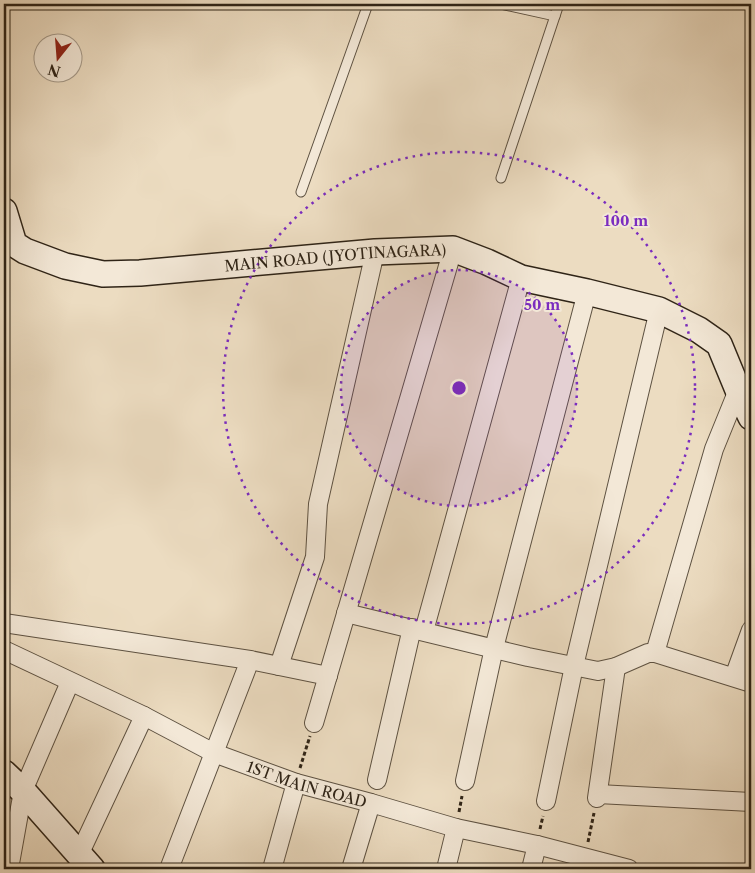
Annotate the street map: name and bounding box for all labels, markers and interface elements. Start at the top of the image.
north arrow [32,32,82,82]
text: N [46,60,63,81]
text: 100 m [604,211,648,230]
street label: MAIN ROAD (JYOTINAGARA) [224,240,446,275]
text: 50 m [524,295,560,314]
centre of rings [450,379,468,397]
street label: 1ST MAIN ROAD [244,756,369,811]

